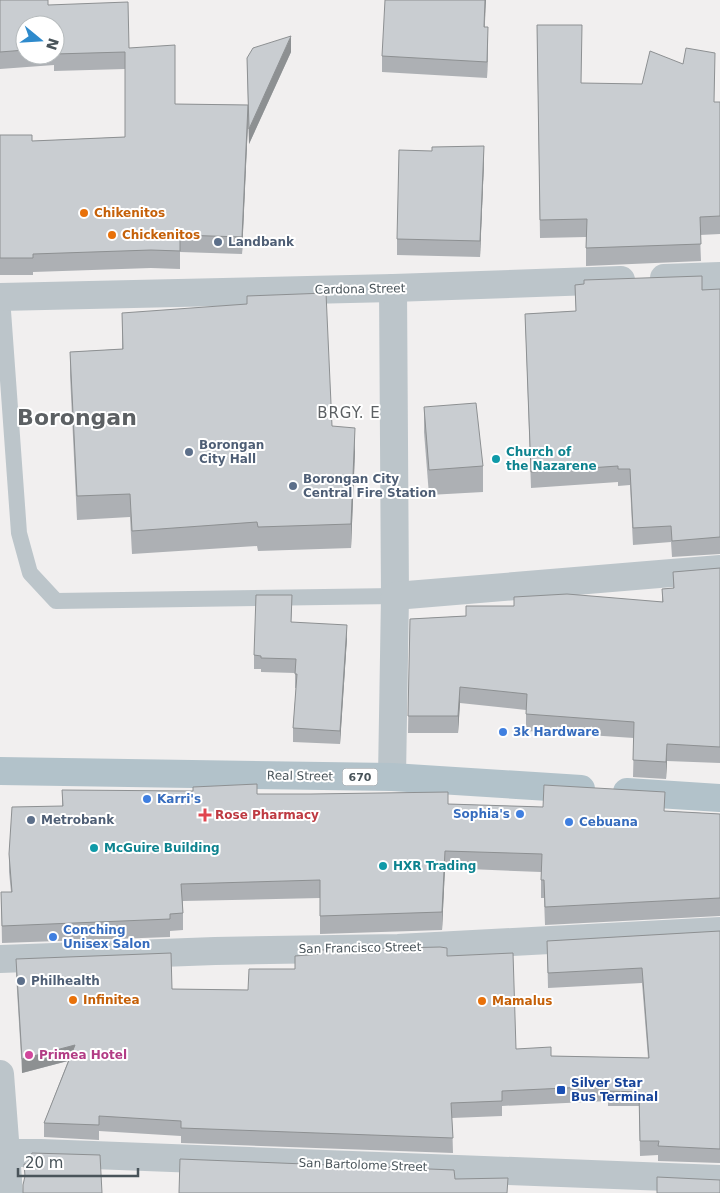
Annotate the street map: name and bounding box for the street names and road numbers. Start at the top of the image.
street label: Cardona Street [315,281,406,297]
street label: Real Street [267,768,333,784]
road number: 670 [342,769,378,786]
street label: San Francisco Street [299,940,422,956]
street label: San Bartolome Street [298,1156,428,1174]

